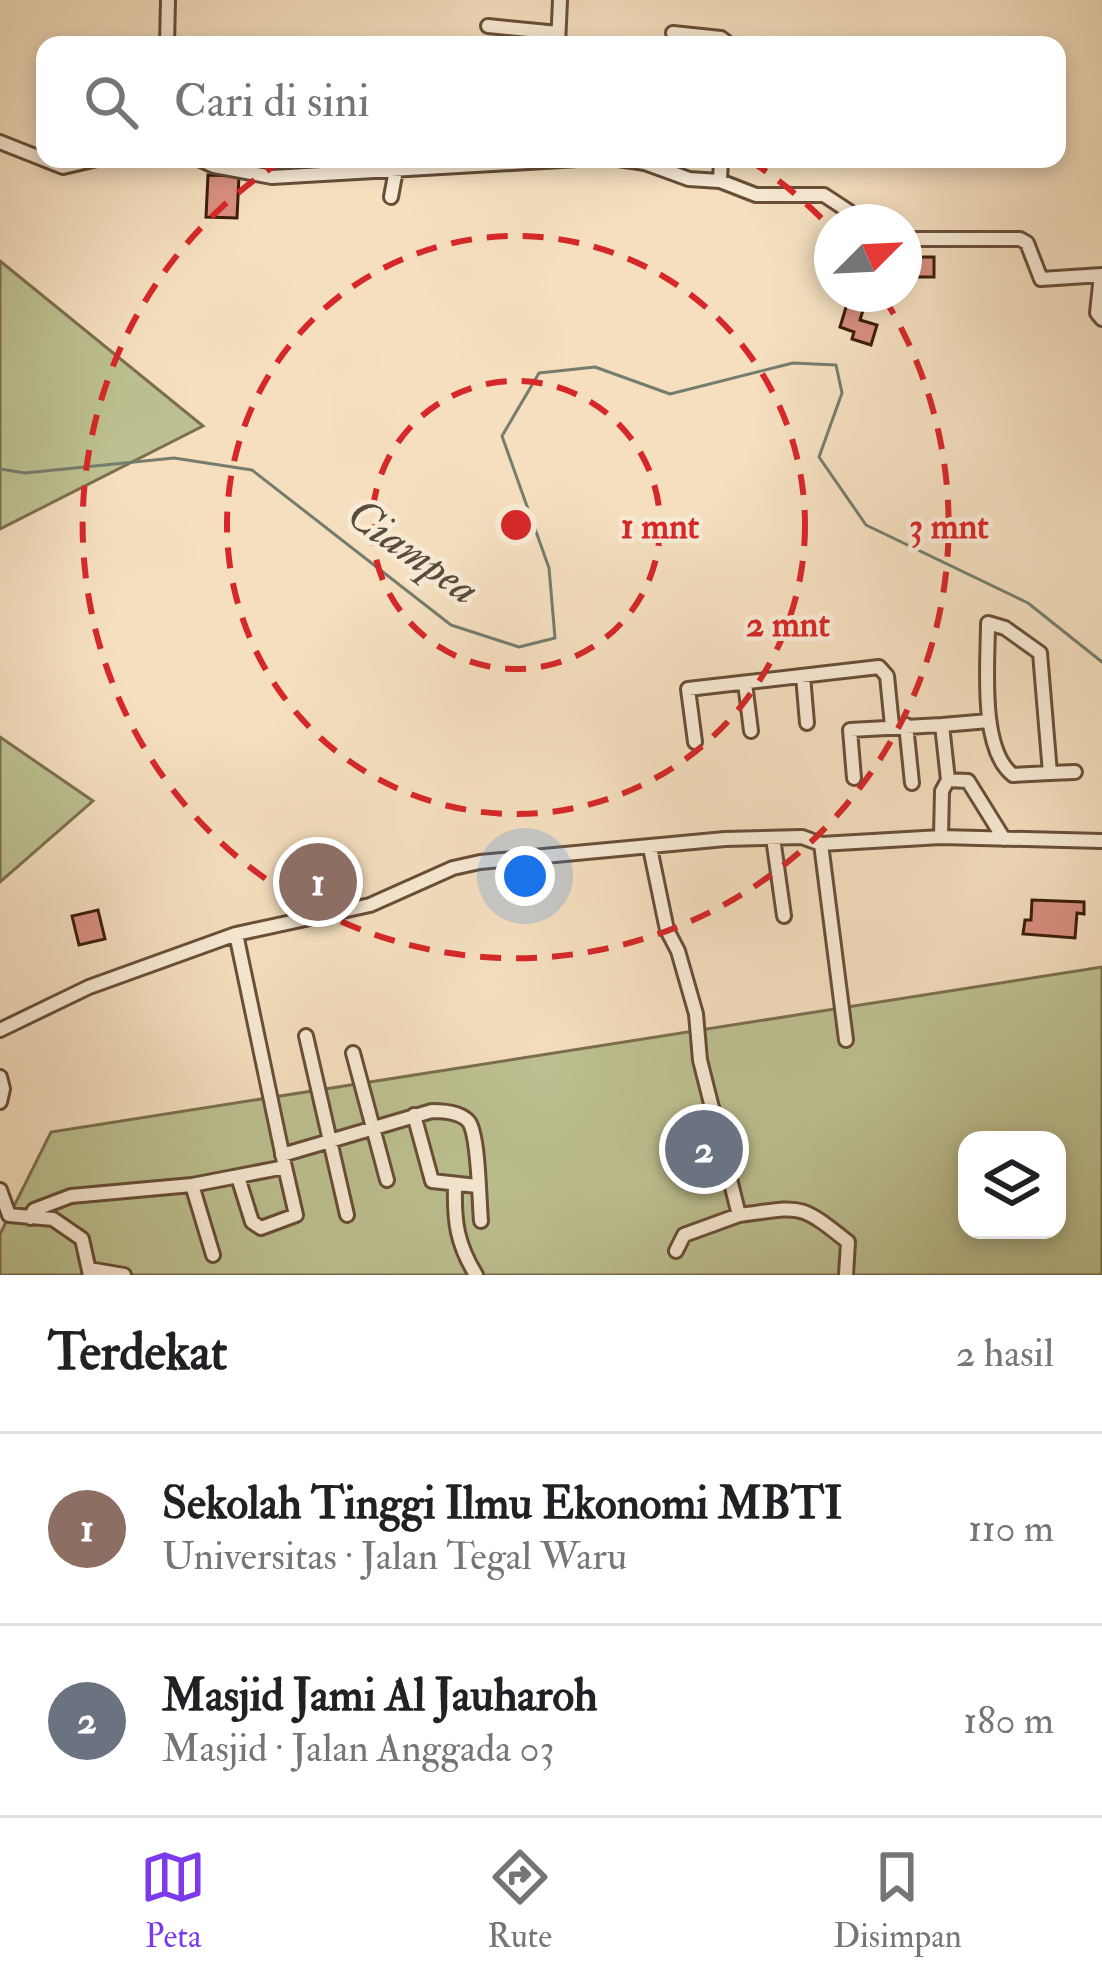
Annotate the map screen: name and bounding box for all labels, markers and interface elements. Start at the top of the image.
search box [36,36,1066,168]
icon: search [78,69,144,135]
text: Cari di sini [174,74,370,130]
north arrow [814,204,922,312]
water label: Ciampea [336,486,490,618]
centre of rings [495,504,537,546]
text: 1 mnt [621,504,700,549]
text: 3 mnt [909,504,989,549]
text: 2 mnt [746,602,830,647]
pin: 1 [279,837,357,927]
your location [495,846,555,906]
pin: 2 [665,1104,743,1194]
map controls [958,1131,1066,1239]
button: layers [958,1131,1066,1239]
text: Terdekat [48,1321,227,1385]
text: 2 hasil [956,1329,1054,1378]
text: Sekolah Tinggi Ilmu Ekonomi MBTI [162,1476,842,1532]
text: 1 [80,1504,94,1553]
text: 110 m [968,1504,1054,1553]
text: Universitas · Jalan Tegal Waru [162,1532,627,1581]
text: Masjid Jami Al Jauharoh [162,1668,598,1724]
text: 2 [77,1696,97,1745]
text: 180 m [963,1696,1054,1745]
text: Masjid · Jalan Anggada 03 [162,1724,554,1773]
tab: Peta [140,1844,206,1957]
tab: Rute [487,1844,553,1957]
tab: Disimpan [833,1844,962,1957]

